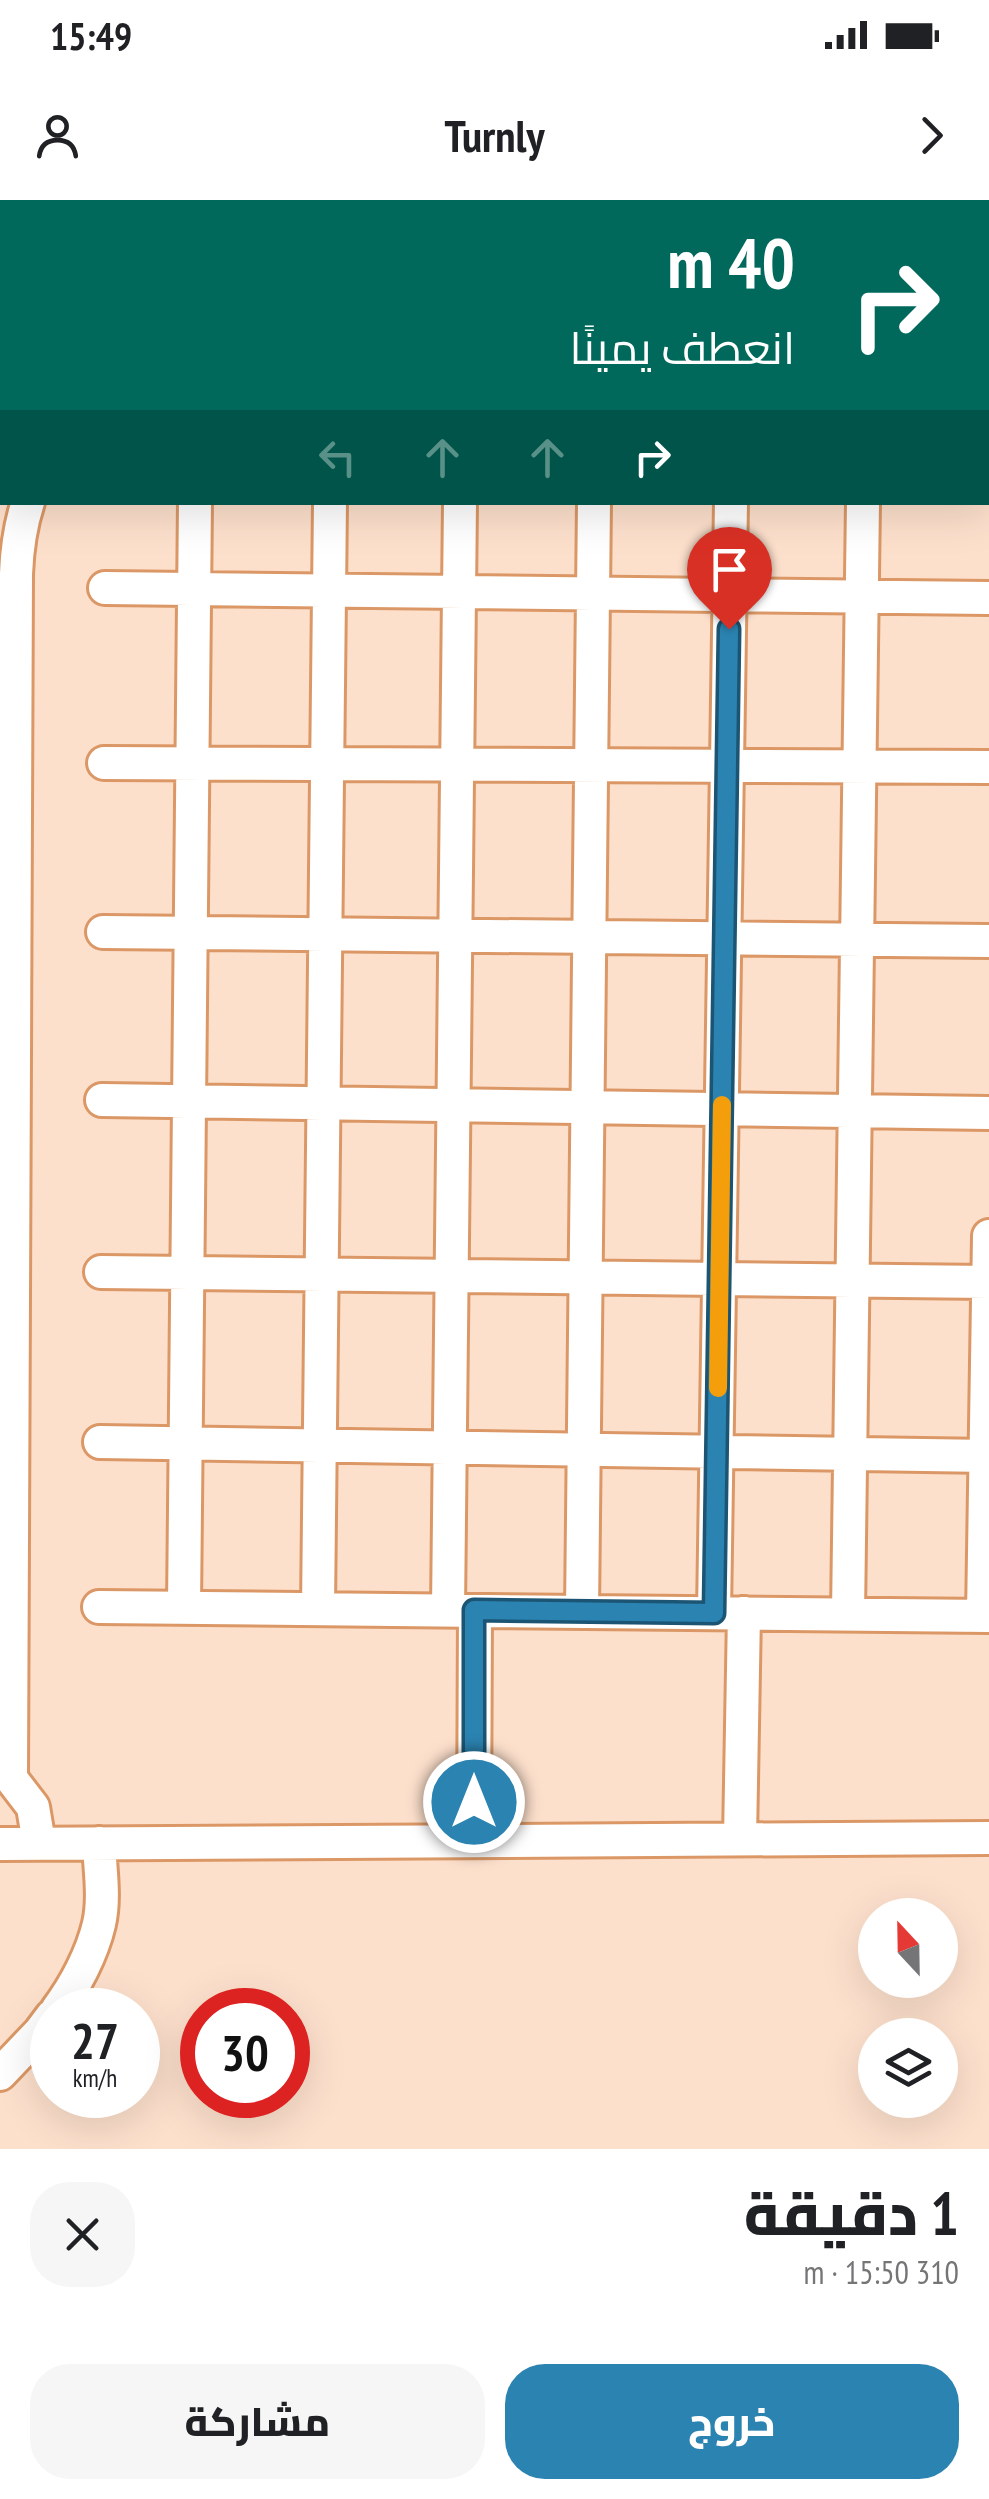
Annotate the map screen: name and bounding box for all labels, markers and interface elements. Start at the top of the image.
text: 15:49 [50,11,132,60]
text: Turnly [445,106,544,164]
icon: person [30,108,85,163]
icon: forward [904,108,959,163]
text: 40 m [667,217,795,307]
icon: right [830,240,960,370]
text: انعطف يمينًا [569,318,795,376]
icon: left [310,430,365,485]
icon: ahead [415,430,470,485]
icon: ahead [520,430,575,485]
icon: right [625,430,680,485]
pin [687,527,772,630]
icon: arrive [702,542,757,597]
position arrow [422,1750,526,1854]
north arrow [858,1898,958,1998]
map controls [858,1898,958,2118]
speed limit sign: 30 [180,1988,310,2118]
text: 27 [71,2008,119,2073]
button: layers [858,2018,958,2118]
text: km/h [73,2062,117,2094]
text: 1 دقيقة [744,2174,959,2252]
button: close [30,2182,135,2287]
text: 310 m · 15:50 [804,2251,959,2293]
button: مشاركة [30,2364,485,2479]
button: خروج [505,2364,959,2479]

